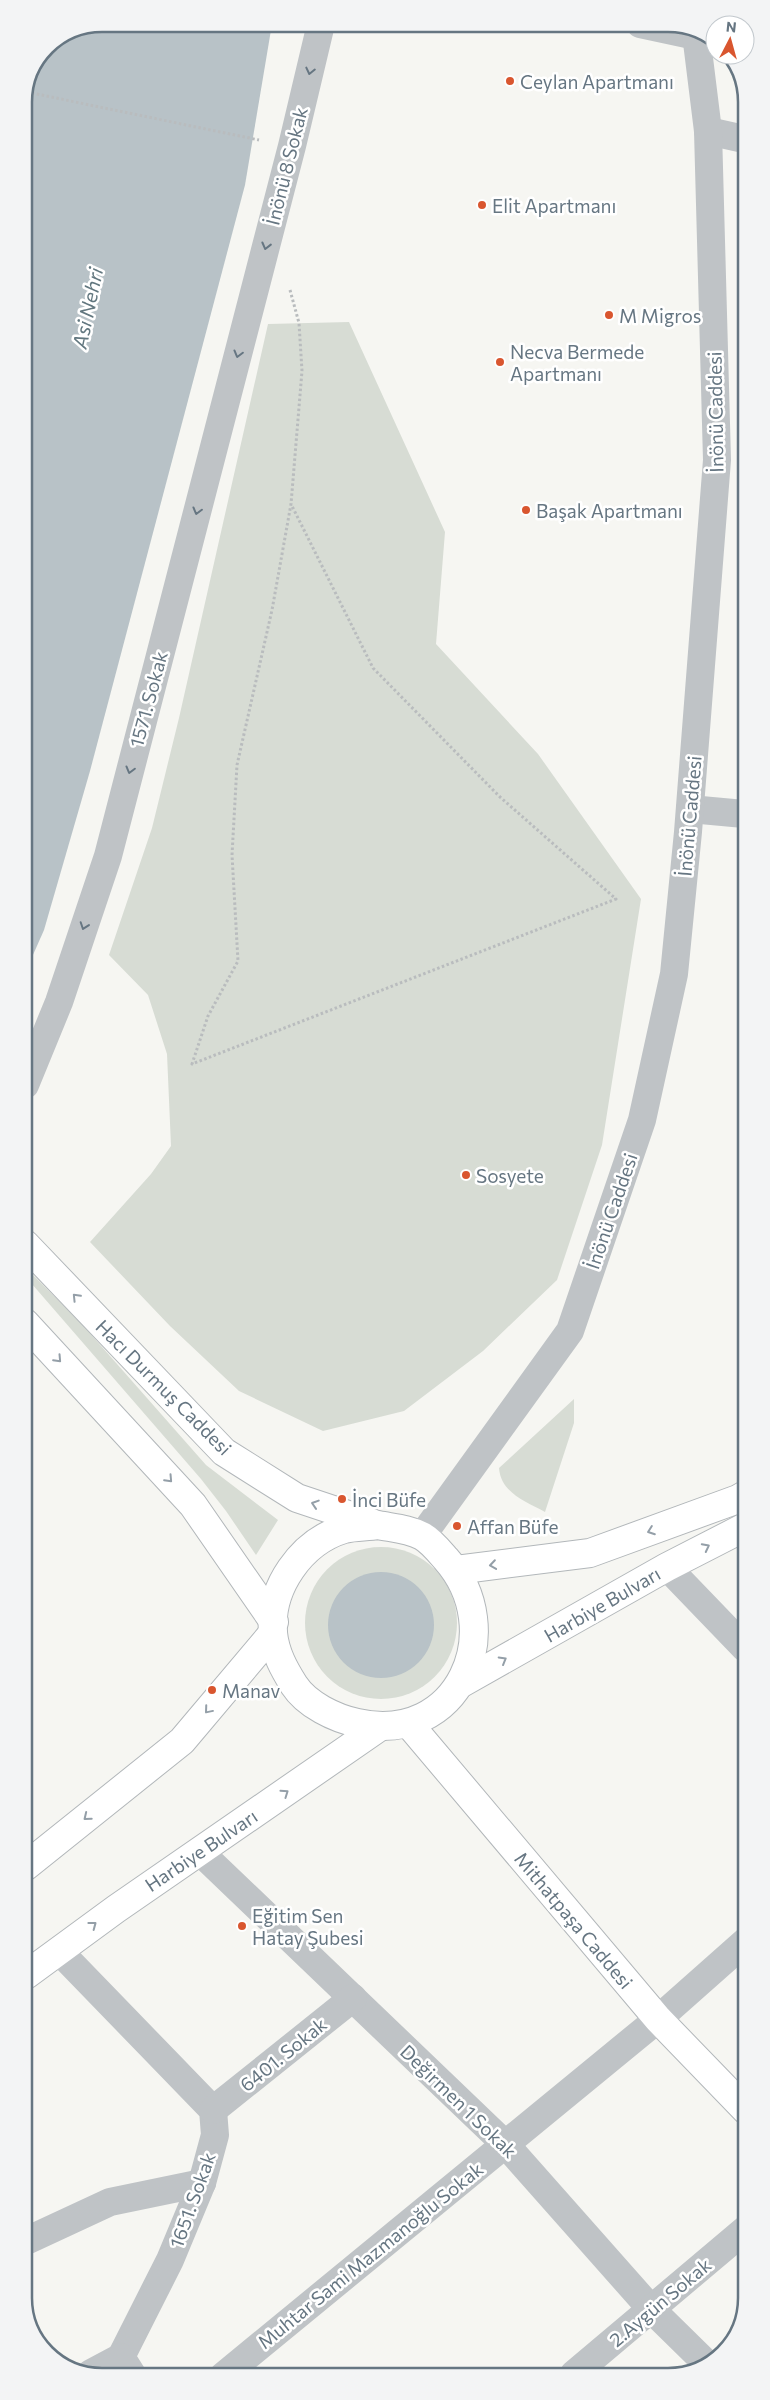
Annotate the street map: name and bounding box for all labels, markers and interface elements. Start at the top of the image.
north arrow [705,15,755,65]
text: N [725,18,738,36]
one-way arrow [305,67,316,76]
place label: Ceylan Apartmanı [520,70,674,93]
marker: Ceylan Apartmanı [504,75,516,87]
street label: İnönü 8 Sokak [260,105,312,227]
place label: Elit Apartmanı [492,194,616,217]
marker: Elit Apartmanı [476,199,488,211]
one-way arrow [261,241,272,250]
water label: Asi Nehri [67,265,107,352]
place label: M Migros [619,304,701,327]
marker: M Migros [603,309,615,321]
place label: Necva Bermede Apartmanı [510,340,644,385]
one-way arrow [233,350,244,359]
street label: İnönü Caddesi [702,351,728,473]
marker: Necva Bermede Apartmanı [494,356,506,368]
place label: Başak Apartmanı [536,499,683,522]
marker: Başak Apartmanı [520,504,532,516]
one-way arrow [192,507,203,516]
street label: 1571. Sokak [124,649,172,749]
street label: İnönü Caddesi [672,755,706,877]
one-way arrow [125,766,136,775]
one-way arrow [80,921,90,930]
street label: İnönü Caddesi [580,1150,642,1272]
place label: Sosyete [476,1164,544,1187]
marker: Sosyete [460,1169,472,1181]
one-way arrow [73,1294,82,1303]
street label: Hacı Durmuş Caddesi [91,1314,237,1460]
one-way arrow [52,1354,61,1363]
one-way arrow [163,1473,172,1482]
place label: İnci Büfe [352,1488,426,1511]
marker: İnci Büfe [336,1493,348,1505]
one-way arrow [311,1500,320,1510]
place label: Affan Büfe [467,1515,559,1538]
marker: Affan Büfe [451,1520,463,1532]
one-way arrow [647,1525,656,1535]
one-way arrow [700,1543,709,1553]
one-way arrow [489,1560,497,1570]
street label: Harbiye Bulvarı [540,1561,664,1647]
one-way arrow [497,1656,506,1666]
place label: Manav [222,1679,281,1702]
marker: Manav [206,1684,218,1696]
one-way arrow [205,1704,214,1713]
one-way arrow [279,1790,288,1799]
street label: Harbiye Bulvarı [140,1804,262,1896]
one-way arrow [84,1812,93,1820]
street label: Mithatpaşa Caddesi [510,1847,638,1993]
place label: Eğitim Sen Hatay Şubesi [252,1904,364,1949]
marker: Eğitim Sen Hatay Şubesi [236,1920,248,1932]
one-way arrow [87,1923,96,1931]
street label: 6401. Sokak [235,2012,331,2096]
street label: Değirmen 1 Sokak [396,2040,522,2162]
street label: 1651. Sokak [164,2149,220,2251]
street label: Muhtar Sami Mazmanoğlu Sokak [253,2157,487,2353]
street label: 2.Aygün Sokak [605,2253,715,2351]

